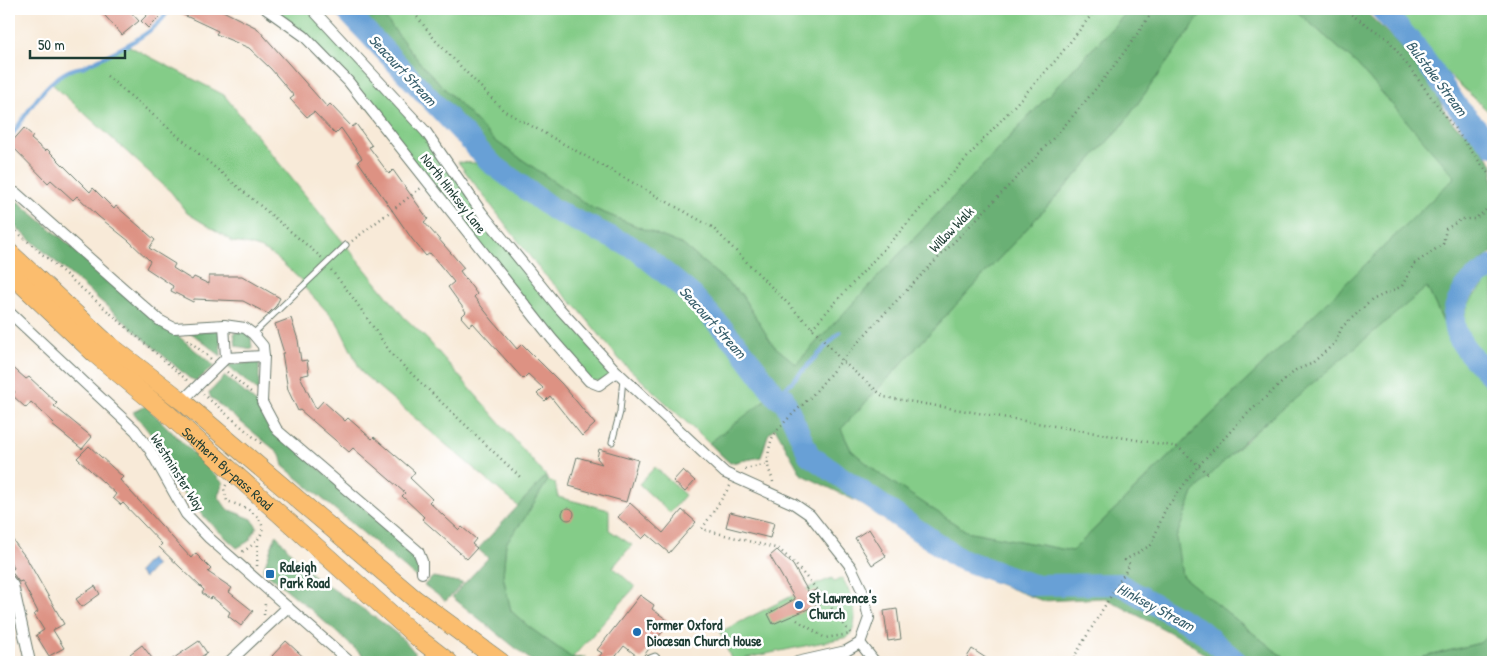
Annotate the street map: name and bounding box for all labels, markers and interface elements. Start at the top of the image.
scale bar [30,28,125,60]
water label: Seacourt Stream [364,30,442,111]
text: 50 m [38,34,65,55]
water label: Bulstake Stream [1402,36,1473,121]
street label: North Hinksey Lane [416,149,492,238]
street label: Willow Walk [924,202,978,256]
water label: Seacourt Stream [675,281,752,363]
street label: Southern By-pass Road [178,422,278,514]
street label: Westminster Way [146,430,209,515]
place label: Raleigh Park Road [280,557,330,592]
marker: Raleigh Park Road [264,568,276,580]
water label: Hinksey Stream [1114,578,1199,637]
place label: St Lawrence's Church [809,588,877,623]
marker: St Lawrence's Church [793,599,805,611]
place label: Former Oxford Diocesan Church House [646,615,762,650]
marker: Former Oxford Diocesan Church House [631,626,643,638]

